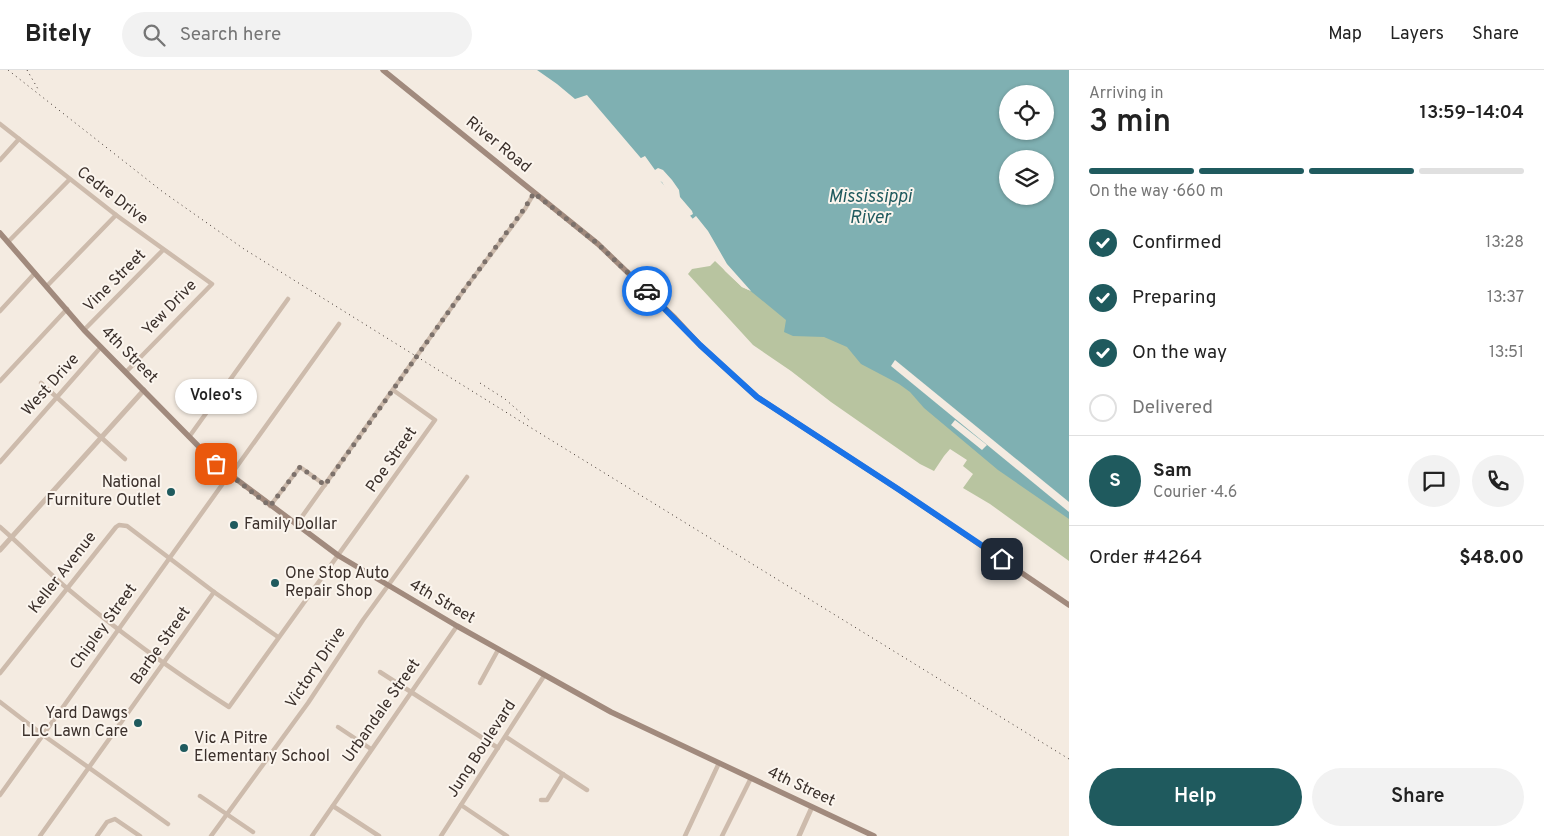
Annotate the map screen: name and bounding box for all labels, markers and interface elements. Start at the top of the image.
search box [122,12,472,57]
text: Bitely [25,20,92,50]
icon: search [140,21,168,49]
text: Search here [180,23,281,47]
text: Map [1328,23,1362,46]
text: Layers [1390,23,1444,46]
text: Share [1472,23,1519,46]
text: Arriving in [1089,84,1164,104]
map controls [999,85,1054,205]
button: locate [999,85,1054,140]
text: 13:59–14:04 [1420,101,1524,125]
text: 3 min [1089,103,1171,143]
street label: River Road [461,112,535,178]
button: layers [999,150,1054,205]
street label: Cedre Drive [72,163,152,229]
text: On the way · 660 m [1089,182,1223,202]
water label: Mississippi River [828,186,913,230]
icon: check [1089,229,1117,257]
text: Confirmed [1132,231,1222,255]
text: 13:28 [1485,233,1524,253]
street label: Vine Street [80,246,150,316]
courier [622,266,672,316]
street label: Yew Drive [138,276,202,340]
icon: car [633,277,661,305]
icon: check [1089,284,1117,312]
text: Preparing [1132,286,1216,310]
text: 13:37 [1487,288,1524,308]
street label: 4th Street [96,322,162,388]
icon: check [1089,339,1117,367]
text: On the way [1132,341,1227,365]
text: 13:51 [1489,343,1524,363]
street label: West Drive [18,350,84,420]
callout: Voleo's [175,379,257,414]
text: Voleo's [190,386,242,406]
text: Delivered [1132,396,1213,420]
street label: Poe Street [362,423,422,497]
pin [195,443,237,485]
icon: bag [202,450,230,478]
button: chat [1408,455,1460,507]
button: phone [1472,455,1524,507]
text: Sam [1153,459,1192,483]
text: S [1109,469,1121,493]
place label: National Furniture Outlet [46,473,161,511]
text: Courier · 4.6 [1153,483,1237,503]
marker: National Furniture Outlet [165,486,177,498]
place label: Family Dollar [244,515,337,535]
marker: Family Dollar [228,519,240,531]
street label: Keller Avenue [25,528,101,618]
pin [981,538,1023,580]
icon: home [988,545,1016,573]
text: Order #4264 [1089,546,1202,570]
text: $48.00 [1459,546,1524,570]
place label: One Stop Auto Repair Shop [285,564,389,602]
street label: 4th Street [406,575,478,629]
marker: One Stop Auto Repair Shop [269,577,281,589]
street label: Chipley Street [66,580,142,674]
street label: Barbe Street [127,603,195,689]
street label: Victory Drive [282,624,350,712]
street label: Urbandale Street [339,655,425,767]
street label: Jung Boulevard [443,696,521,802]
place label: Yard Dawgs LLC Lawn Care [21,704,128,742]
marker: Yard Dawgs LLC Lawn Care [132,717,144,729]
place label: Vic A Pitre Elementary School [194,729,330,767]
marker: Vic A Pitre Elementary School [178,742,190,754]
street label: 4th Street [764,763,838,811]
button: Help [1089,768,1302,826]
button: Share [1312,768,1524,826]

